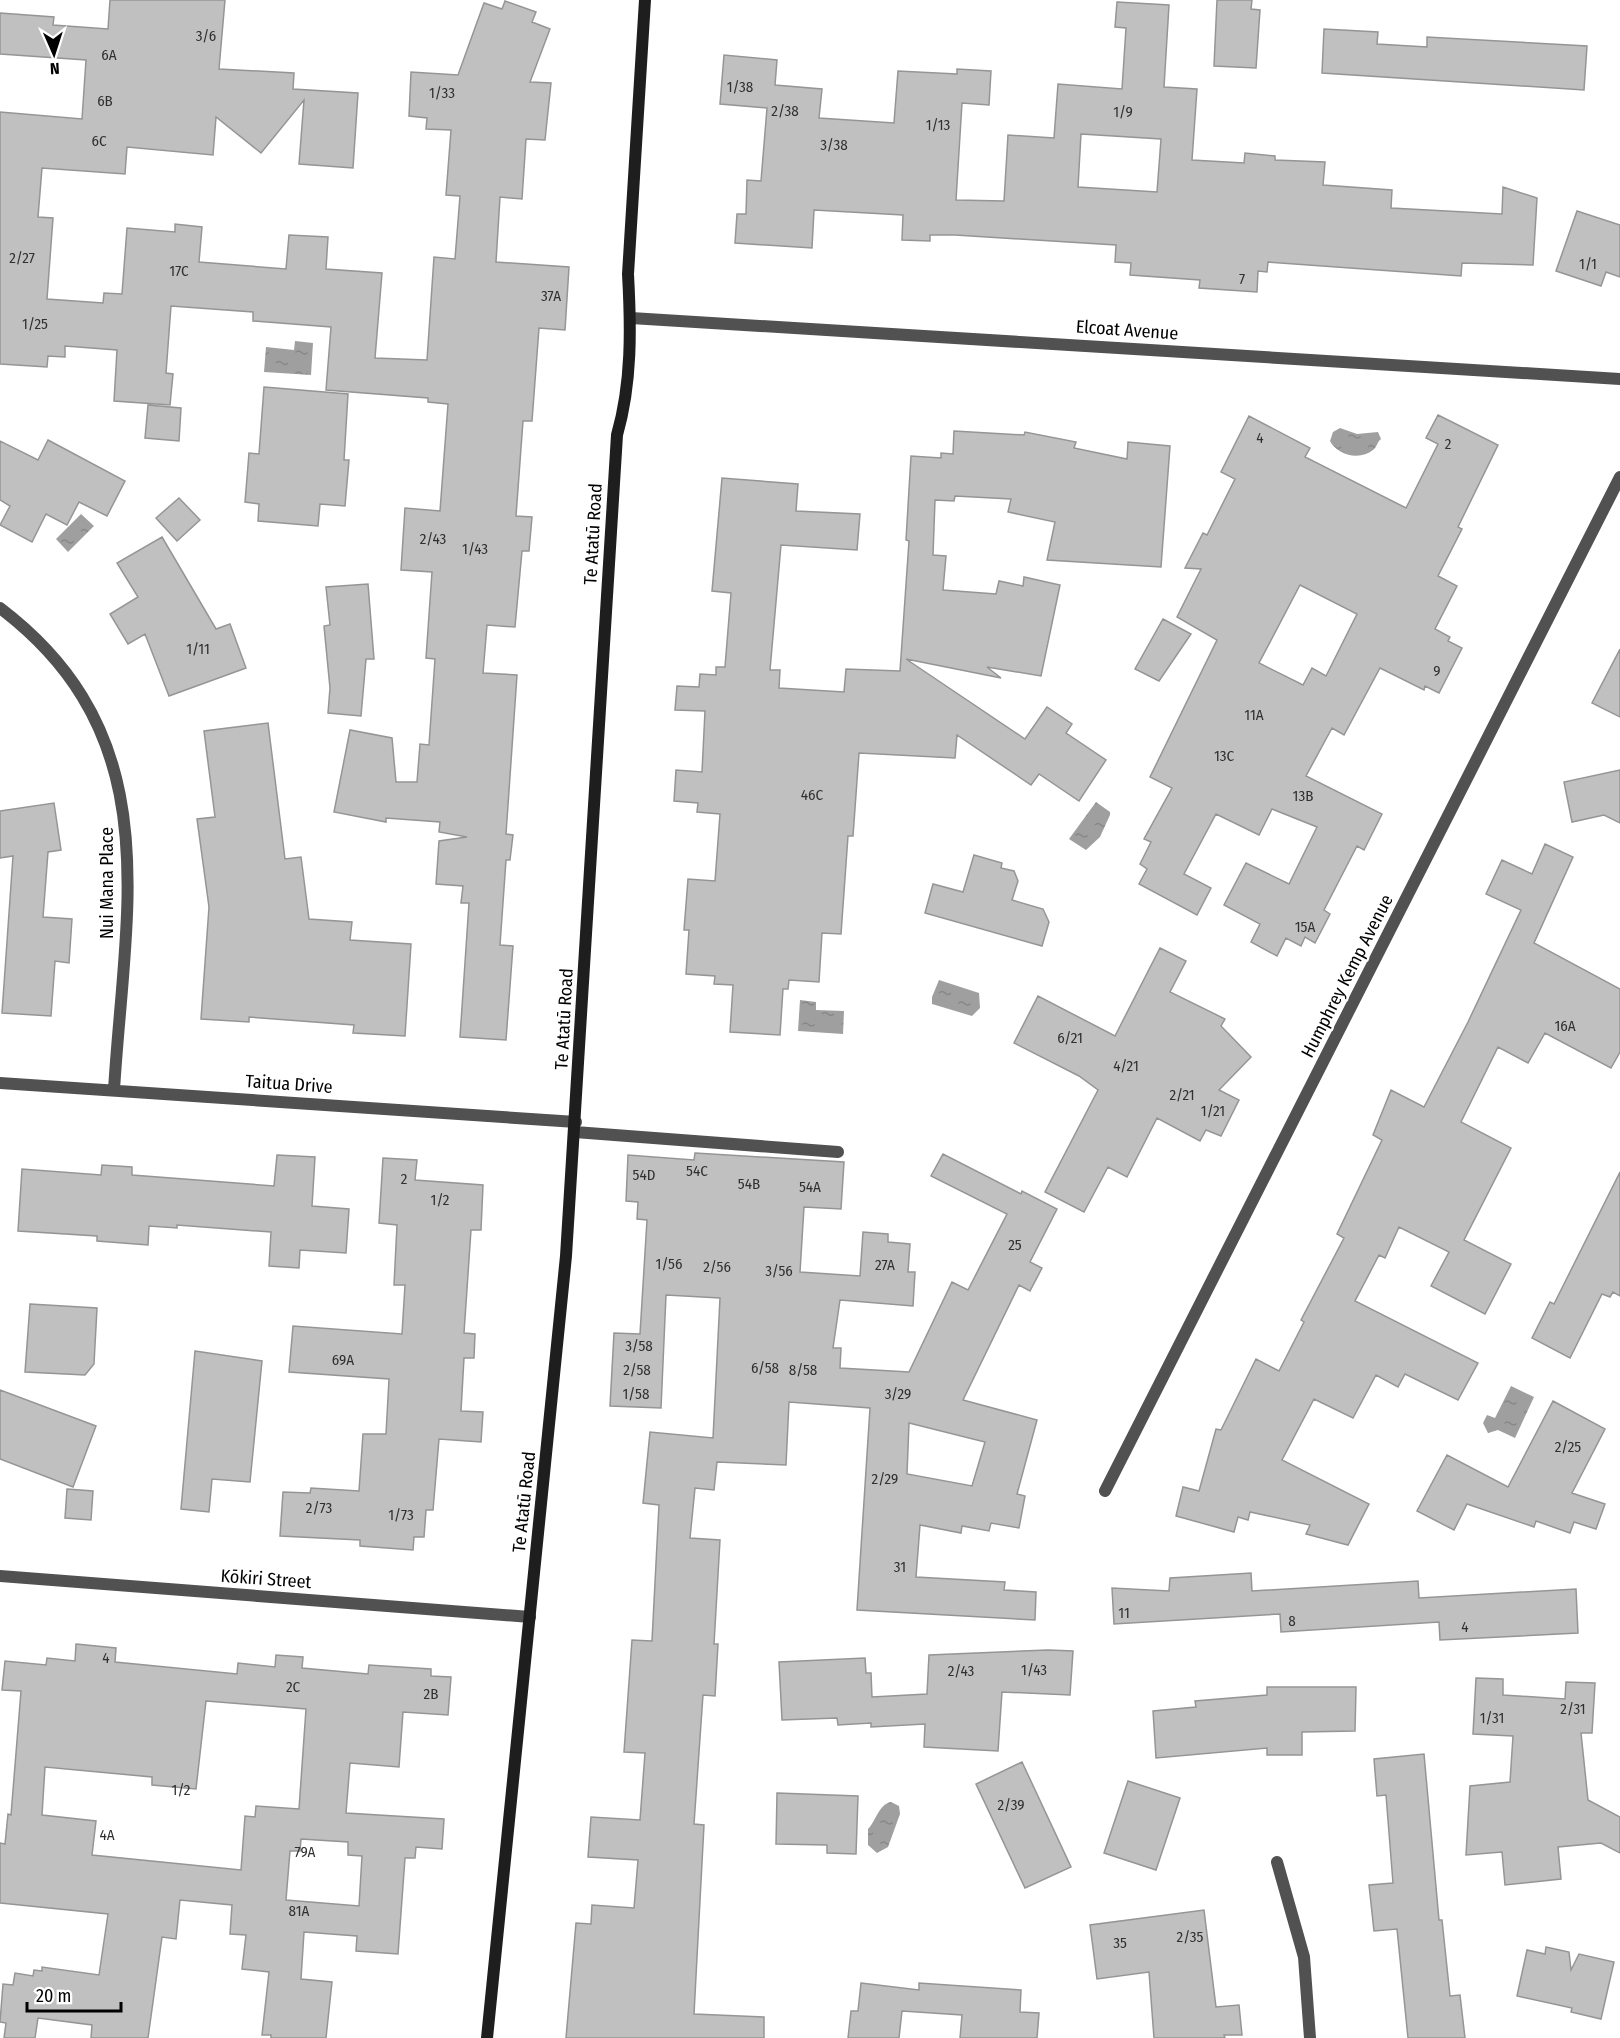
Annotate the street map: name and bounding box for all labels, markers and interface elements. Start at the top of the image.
north arrow [24,24,84,84]
house number: 3/6 [196,27,216,45]
house number: 6A [101,46,117,64]
text: N [49,59,60,78]
house number: 1/38 [727,78,753,96]
house number: 1/33 [429,84,455,102]
house number: 6B [97,92,113,110]
house number: 2/38 [771,102,799,120]
house number: 1/9 [1113,103,1133,121]
house number: 1/13 [926,116,951,134]
house number: 6C [91,132,107,150]
house number: 3/38 [820,136,848,154]
house number: 2/27 [9,249,35,267]
house number: 1/1 [1579,255,1597,273]
house number: 17C [169,262,189,280]
house number: 7 [1239,270,1245,288]
house number: 37A [541,287,561,305]
house number: 1/25 [22,315,48,333]
street label: Elcoat Avenue [1075,315,1179,345]
house number: 4 [1256,429,1264,447]
house number: 2 [1445,435,1452,453]
street label: Te Atatū Road [579,483,607,585]
house number: 2/43 [420,530,447,548]
house number: 1/43 [462,540,488,558]
house number: 1/11 [186,640,210,658]
house number: 9 [1433,662,1441,680]
house number: 11A [1244,706,1264,724]
house number: 13C [1214,747,1234,765]
house number: 46C [801,786,824,804]
house number: 13B [1293,787,1313,805]
street label: Nui Mana Place [96,827,118,939]
street label: Humphrey Kemp Avenue [1296,891,1398,1061]
house number: 15A [1295,918,1315,936]
street label: Te Atatū Road [550,968,578,1070]
house number: 16A [1554,1017,1576,1035]
house number: 6/21 [1057,1029,1083,1047]
house number: 4/21 [1113,1057,1139,1075]
street label: Taitua Drive [245,1070,333,1098]
house number: 2/21 [1169,1086,1195,1104]
house number: 1/21 [1201,1102,1225,1120]
house number: 54C [686,1162,708,1180]
house number: 54D [633,1166,655,1184]
house number: 2 [401,1170,408,1188]
house number: 54B [738,1175,760,1193]
house number: 54A [799,1178,821,1196]
house number: 1/2 [431,1191,450,1209]
house number: 25 [1008,1236,1022,1254]
house number: 1/56 [656,1255,682,1273]
house number: 27A [875,1256,895,1274]
house number: 2/56 [703,1258,731,1276]
house number: 3/56 [765,1262,793,1280]
house number: 3/58 [625,1337,653,1355]
house number: 69A [332,1351,354,1369]
house number: 6/58 [751,1359,779,1377]
house number: 2/58 [623,1361,651,1379]
house number: 8/58 [789,1361,817,1379]
house number: 1/58 [623,1385,649,1403]
house number: 3/29 [885,1385,911,1403]
house number: 2/25 [1555,1438,1581,1456]
street label: Te Atatū Road [508,1450,540,1554]
house number: 2/29 [872,1470,898,1488]
house number: 2/73 [306,1499,332,1517]
house number: 1/73 [388,1506,414,1524]
house number: 31 [894,1558,906,1576]
street label: Kōkiri Street [220,1565,312,1593]
house number: 11 [1118,1604,1130,1622]
house number: 8 [1288,1612,1296,1630]
house number: 4 [1461,1618,1469,1636]
house number: 4 [102,1649,110,1667]
house number: 1/43 [1021,1661,1047,1679]
house number: 2/43 [948,1662,975,1680]
house number: 2C [286,1678,300,1696]
house number: 2B [424,1685,438,1703]
house number: 2/31 [1560,1700,1586,1718]
house number: 1/31 [1480,1709,1504,1727]
house number: 1/2 [172,1781,191,1799]
house number: 2/39 [997,1796,1025,1814]
house number: 4A [99,1826,115,1844]
house number: 79A [295,1843,316,1861]
house number: 81A [289,1902,310,1920]
house number: 2/35 [1177,1928,1204,1946]
house number: 35 [1113,1934,1127,1952]
scale bar [27,1975,122,2013]
text: 20 m [36,1985,71,2007]

